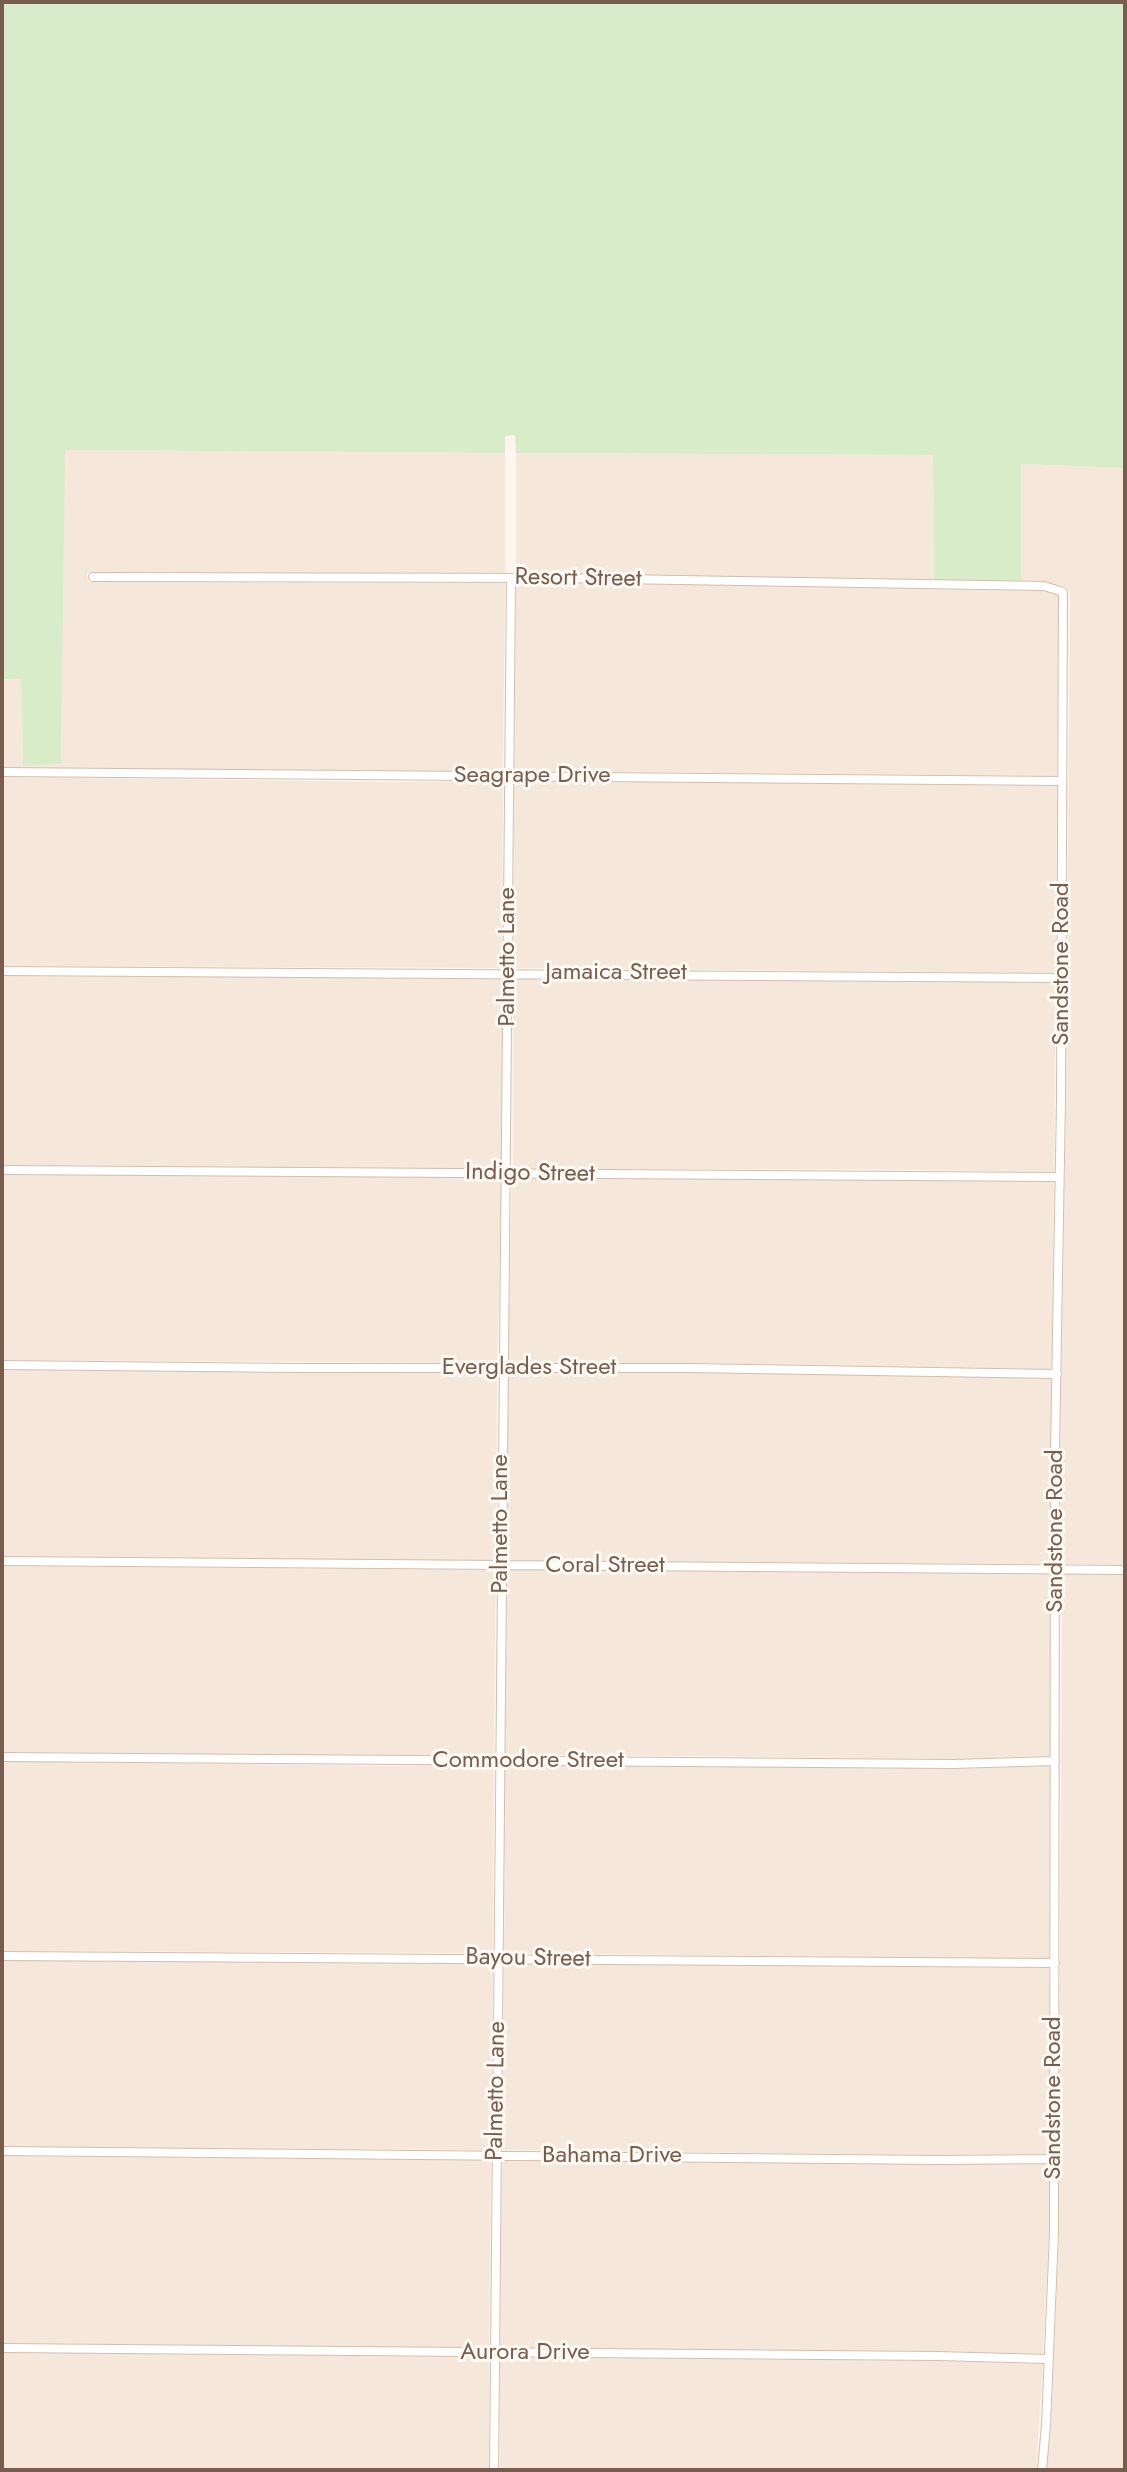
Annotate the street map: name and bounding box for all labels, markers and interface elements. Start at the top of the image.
street label: Resort Street [514,563,642,595]
street label: Seagrape Drive [453,762,611,790]
street label: Sandstone Road [1048,882,1076,1046]
street label: Palmetto Lane [494,887,522,1027]
street label: Jamaica Street [545,959,687,987]
street label: Indigo Street [465,1158,595,1190]
street label: Everglades Street [442,1354,616,1382]
street label: Sandstone Road [1042,1449,1070,1613]
street label: Palmetto Lane [487,1454,515,1594]
street label: Coral Street [545,1552,665,1580]
street label: Commodore Street [432,1747,624,1775]
street label: Bayou Street [465,1944,591,1974]
street label: Sandstone Road [1040,2016,1068,2180]
street label: Palmetto Lane [481,2021,513,2161]
street label: Bahama Drive [542,2142,682,2170]
street label: Aurora Drive [460,2339,590,2367]

